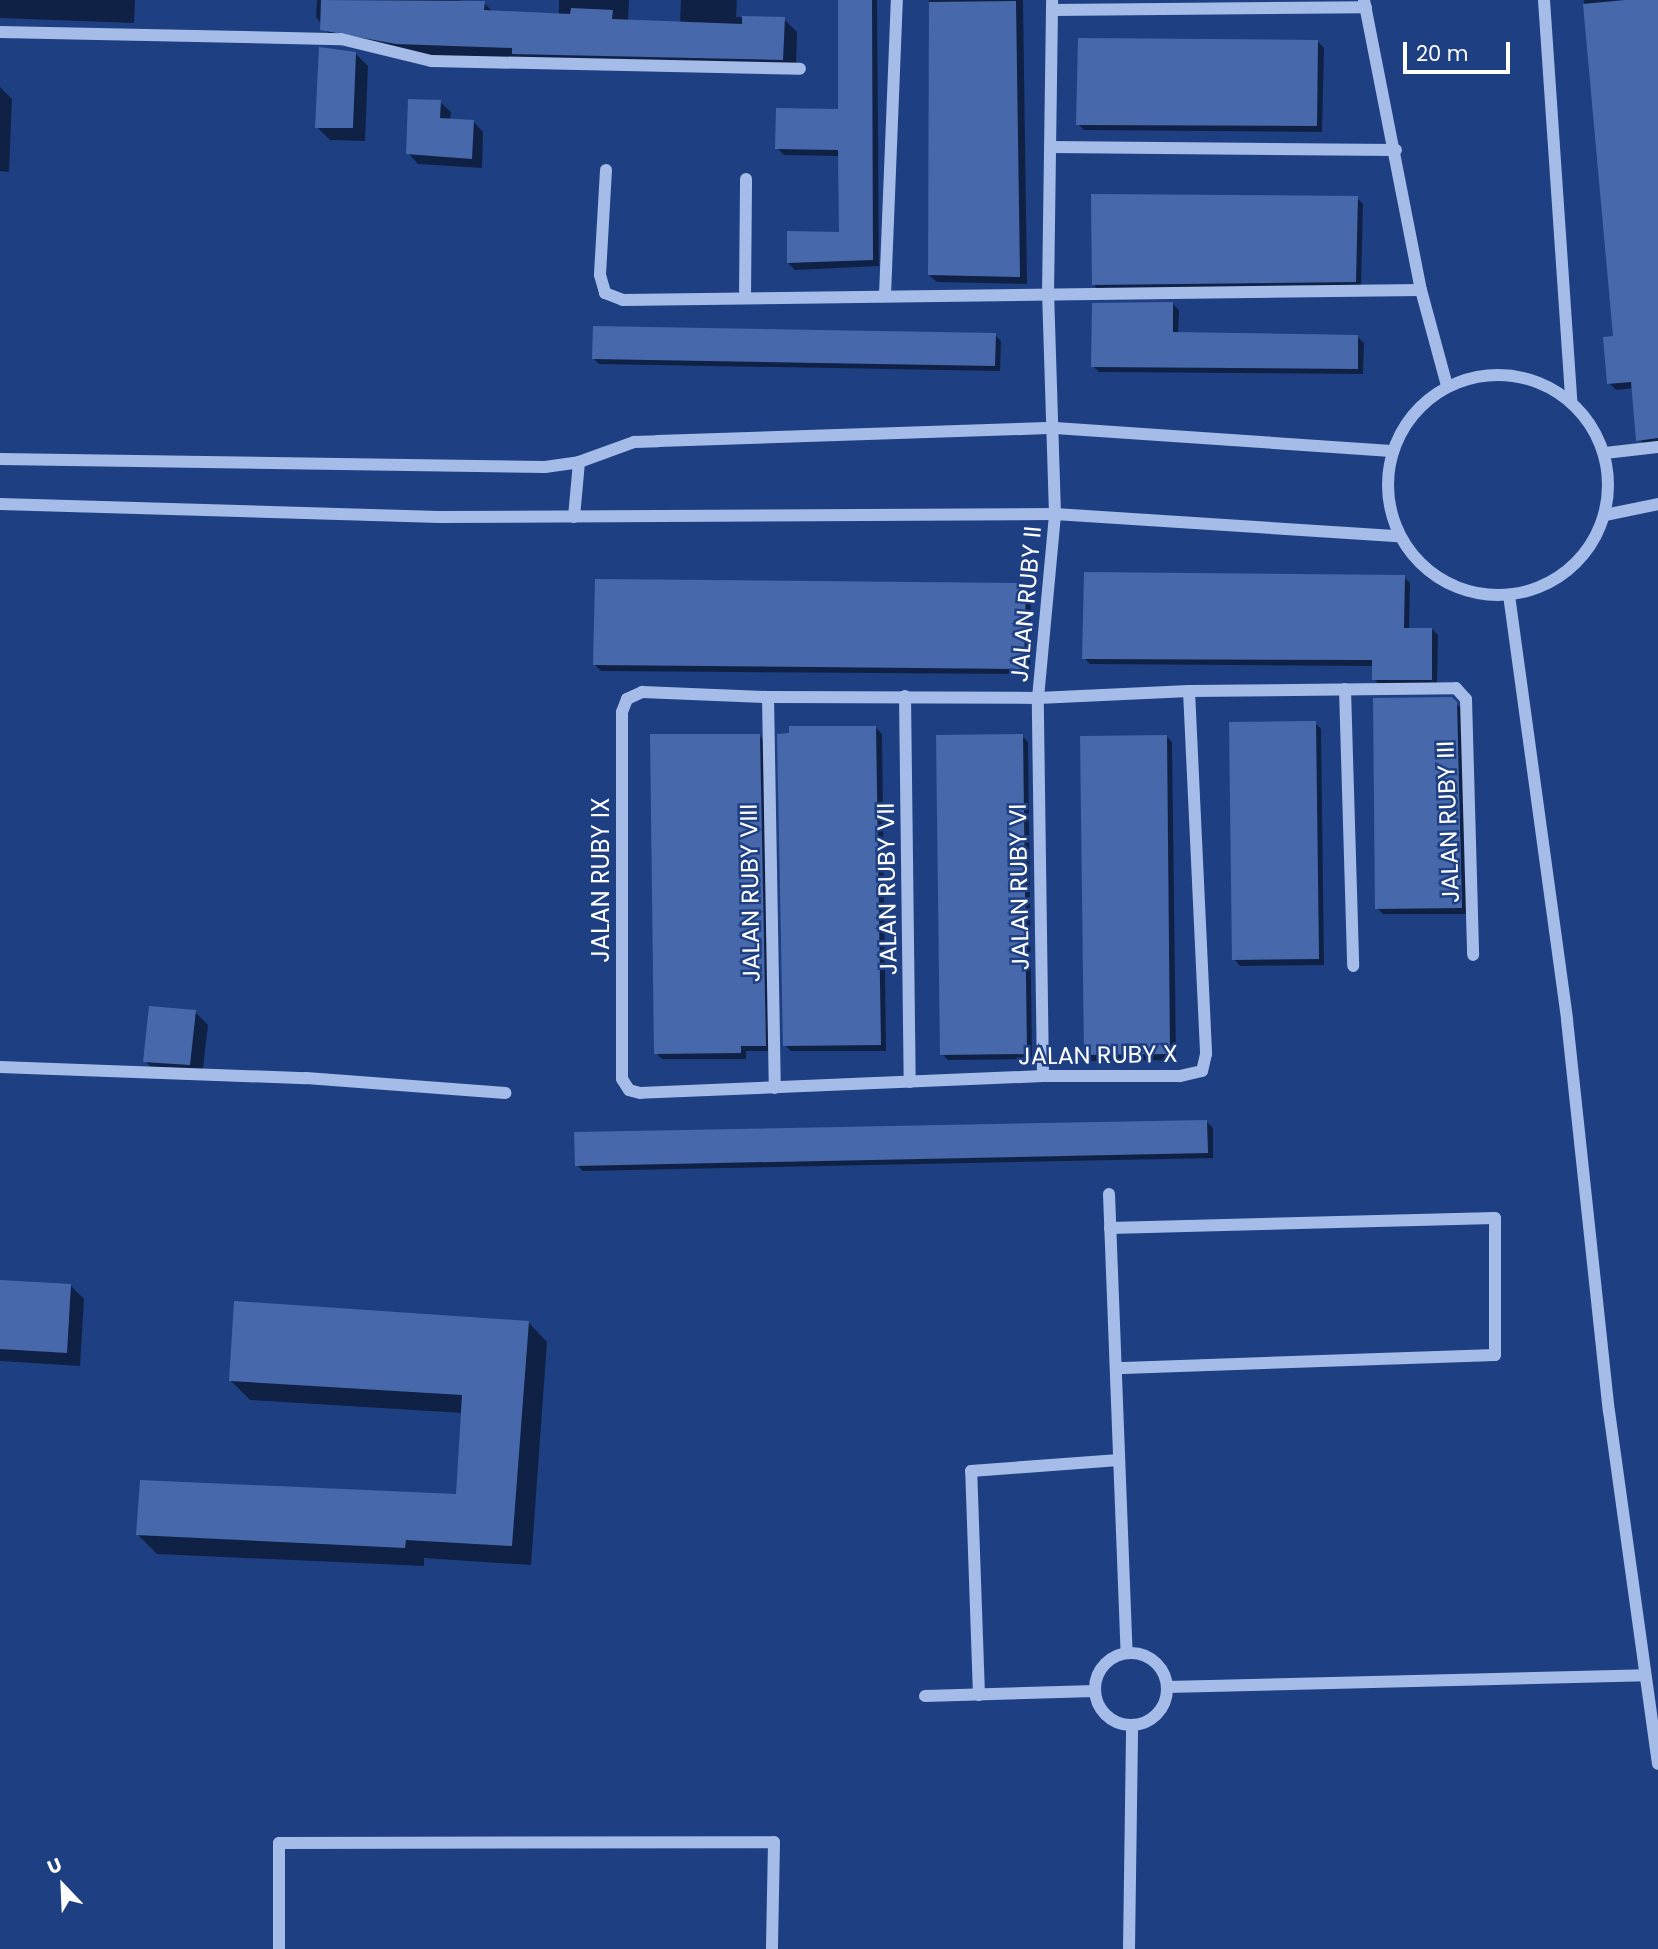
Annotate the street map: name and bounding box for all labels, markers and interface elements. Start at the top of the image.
scale bar [1406,28,1513,72]
text: 20 m [1416,39,1469,68]
street label: JALAN RUBY II [1005,525,1047,683]
street label: JALAN RUBY III [1431,740,1465,904]
street label: JALAN RUBY IX [587,797,615,963]
street label: JALAN RUBY VII [871,802,903,976]
street label: JALAN RUBY VIII [734,803,766,983]
street label: JALAN RUBY VI [1003,803,1035,971]
street label: JALAN RUBY X [1018,1039,1178,1071]
north arrow [28,1851,98,1921]
text: U [43,1851,66,1881]

